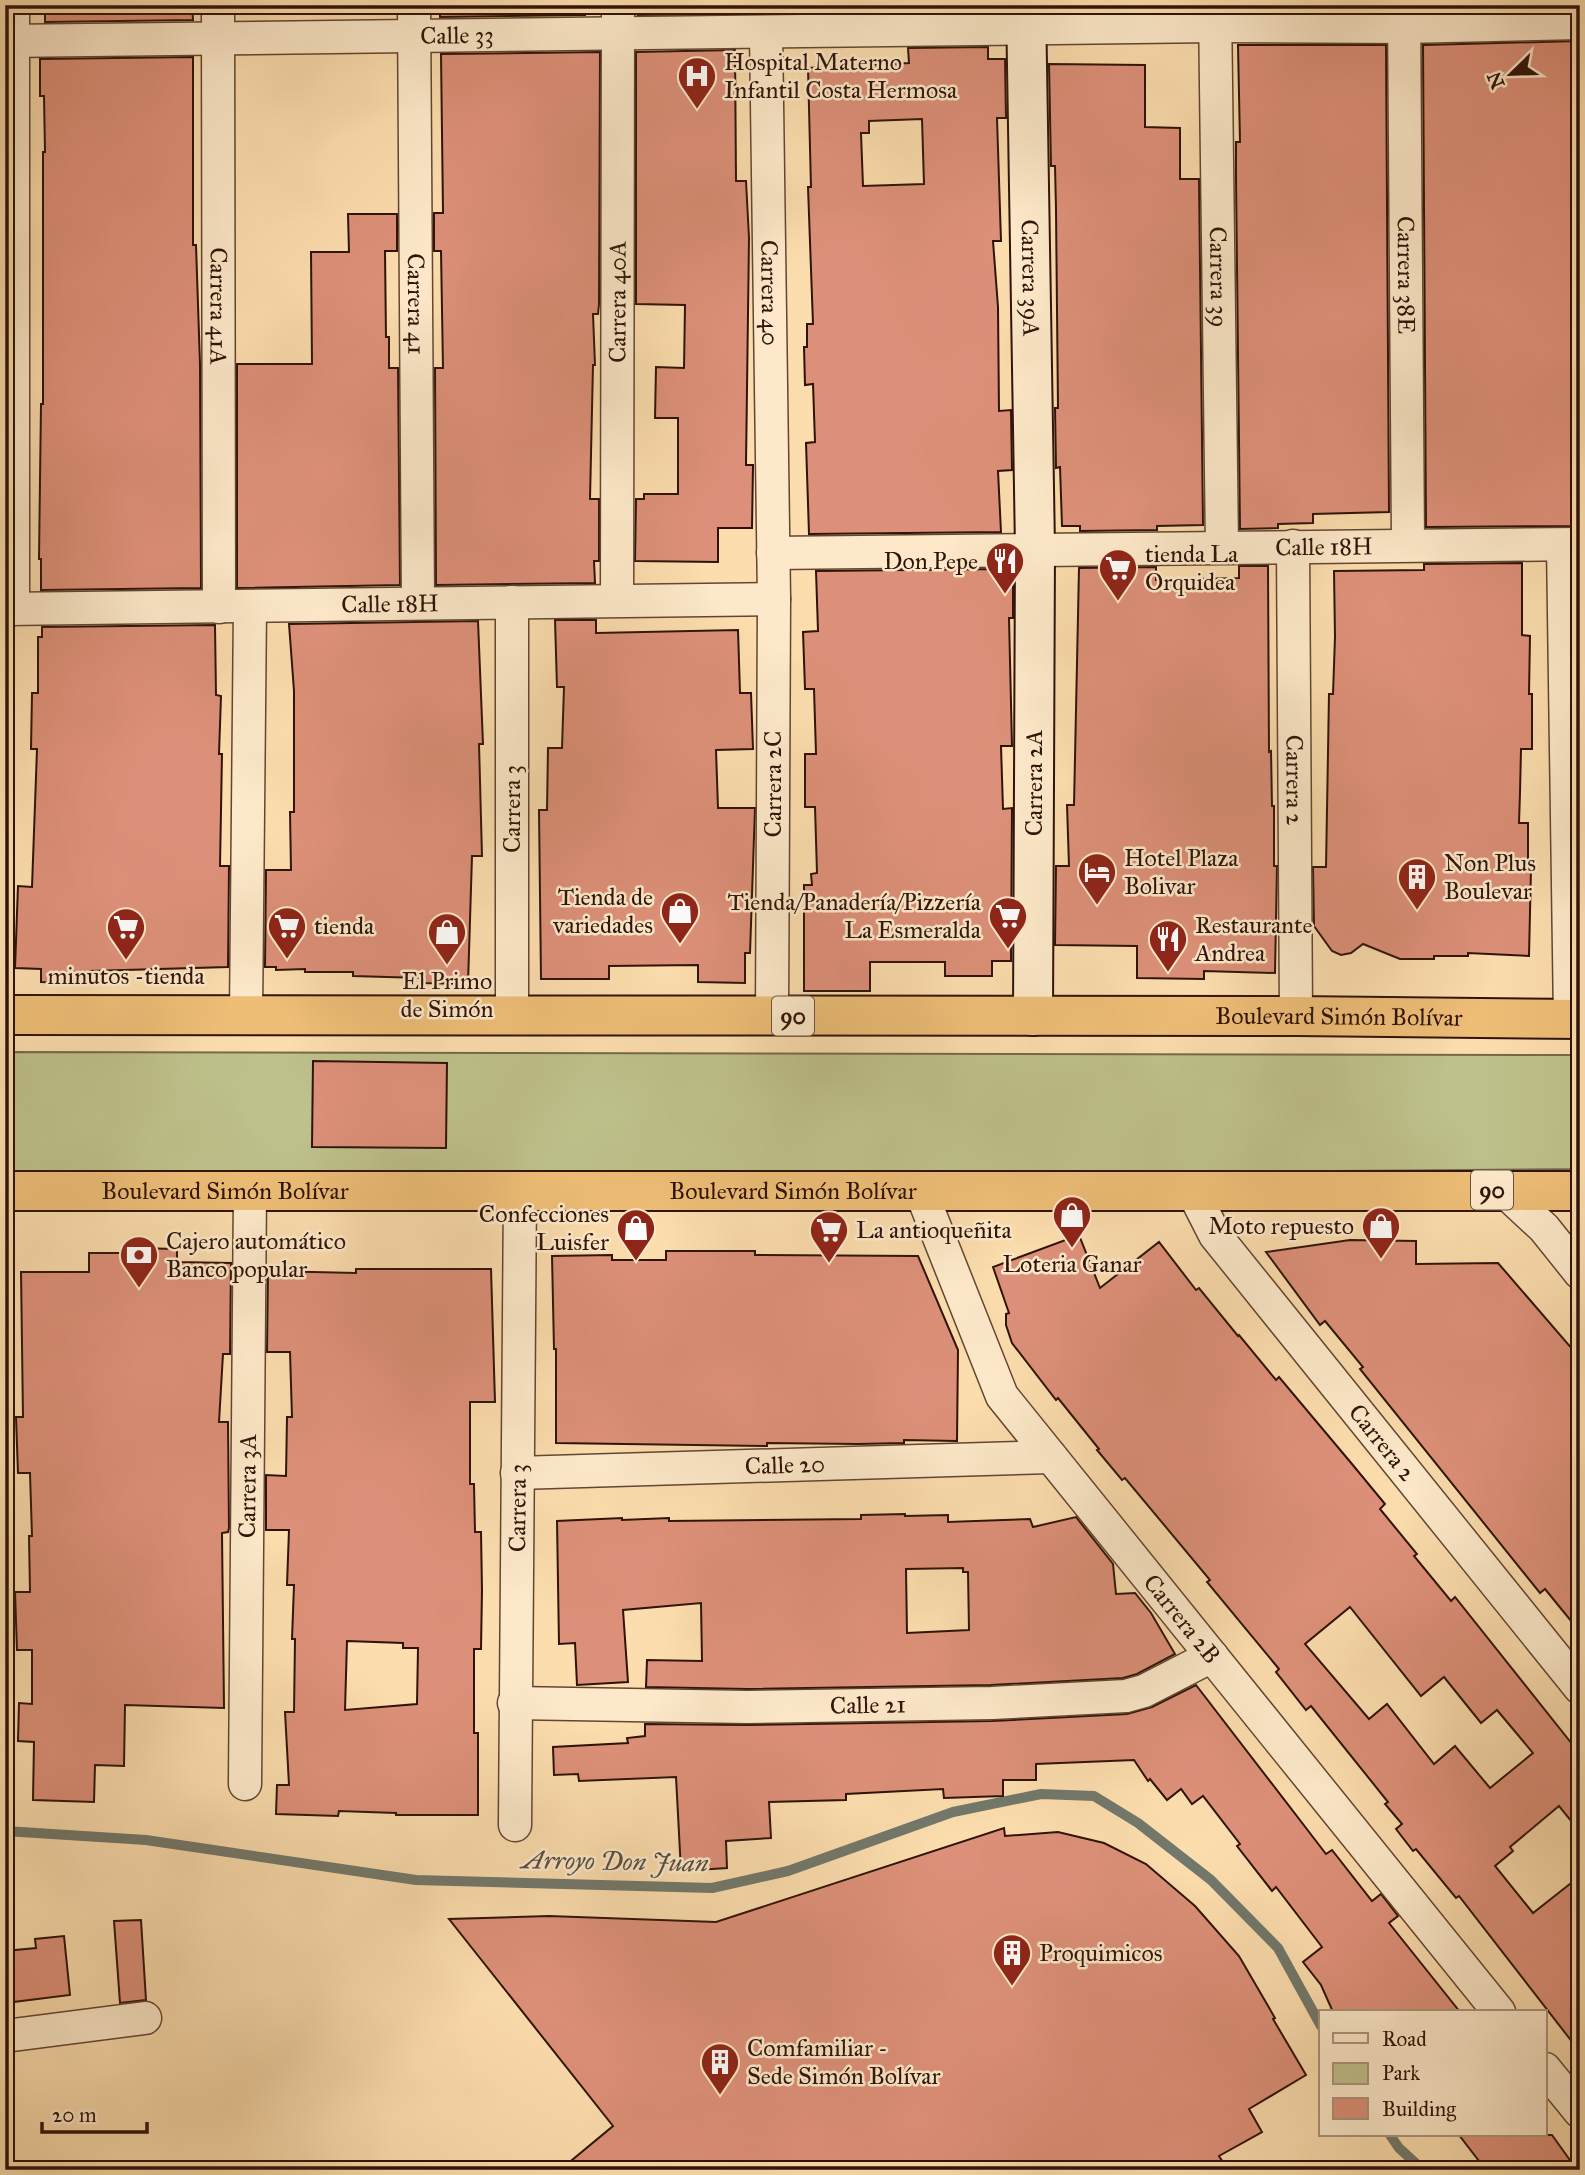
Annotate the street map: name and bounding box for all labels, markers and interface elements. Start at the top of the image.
street label: Calle 33 [420,20,494,51]
north arrow [1476,38,1546,108]
place label: Hospital Materno Infantil Costa Hermosa [724,47,958,105]
hospital icon: Hospital Materno Infantil Costa Hermosa [676,55,718,110]
text: N [1482,69,1510,92]
street label: Carrera 38E [1391,216,1421,334]
street label: Carrera 39A [1015,219,1046,337]
street label: Carrera 39 [1203,226,1234,328]
street label: Carrera 40 [754,240,785,346]
street label: Carrera 40A [602,241,633,363]
street label: Carrera 41A [203,247,234,365]
street label: Carrera 41 [401,253,431,355]
street label: Calle 18H [1275,531,1373,562]
place label: tienda La Orquidea [1145,539,1239,597]
restaurant icon: Don Pepe [984,540,1026,595]
place label: Don Pepe [883,546,978,576]
supermarket icon: tienda La Orquidea [1097,547,1139,602]
street label: Calle 18H [341,588,439,620]
street label: Carrera 2A [1019,730,1049,836]
street label: Carrera 2C [758,731,788,837]
street label: Carrera 2 [1279,735,1310,825]
street label: Carrera 3 [497,765,527,853]
place label: Hotel Plaza Bolivar [1124,843,1239,901]
place label: Non Plus Boulevar [1444,848,1536,906]
hotel icon: Hotel Plaza Bolivar [1076,851,1118,906]
building icon: Non Plus Boulevar [1396,856,1438,911]
place label: Tienda de variedades [552,882,653,940]
place label: Tienda/Panadería/Pizzería La Esmeralda [727,887,982,945]
shop icon: Tienda de variedades [659,890,701,945]
supermarket icon: Tienda/Panadería/Pizzería La Esmeralda [987,895,1029,950]
supermarket icon: tienda [266,905,308,960]
supermarket icon: minutos -tienda [105,906,147,961]
place label: Restaurante Andrea [1194,910,1312,968]
place label: tienda [314,911,375,941]
shop icon: El Primo de Simón [426,911,468,966]
restaurant icon: Restaurante Andrea [1147,918,1189,973]
place label: minutos -tienda [47,961,205,991]
place label: El Primo de Simón [401,966,493,1024]
road number: 90 [772,996,814,1036]
street label: Boulevard Simón Bolívar [1215,1001,1463,1033]
road number: 90 [1471,1170,1513,1210]
street label: Boulevard Simón Bolívar [101,1176,349,1206]
street label: Boulevard Simón Bolívar [669,1176,917,1206]
shop icon: Loteria Ganar [1051,1194,1093,1249]
place label: Confecciones Luisfer [479,1199,609,1257]
shop icon: Moto repuesto [1360,1205,1402,1260]
shop icon: Confecciones Luisfer [615,1207,657,1262]
supermarket icon: La antioqueñita [808,1209,850,1264]
place label: Moto repuesto [1208,1211,1354,1241]
place label: La antioqueñita [856,1215,1013,1245]
place label: Cajero automático Banco popular [166,1226,346,1284]
bank icon: Cajero automático Banco popular [118,1234,160,1289]
place label: Loteria Ganar [1002,1249,1142,1279]
street label: Carrera 2 [1342,1398,1422,1487]
street label: Carrera 3A [232,1434,263,1538]
street label: Calle 20 [744,1449,826,1481]
street label: Carrera 3 [502,1464,533,1552]
street label: Carrera 2B [1137,1568,1227,1670]
street label: Calle 21 [830,1689,906,1721]
water label: Arroyo Don Juan [518,1843,709,1879]
building icon: Proquimicos [991,1932,1033,1987]
place label: Proquimicos [1039,1938,1162,1968]
legend [1319,2010,1546,2136]
text: Road [1382,2026,1427,2052]
place label: Comfamiliar - Sede Simón Bolívar [747,2033,940,2091]
building icon: Comfamiliar - Sede Simón Bolívar [699,2041,741,2096]
text: Park [1382,2060,1420,2086]
scale bar [42,2091,147,2135]
text: Building [1382,2096,1456,2122]
text: 20 m [52,2102,97,2128]

